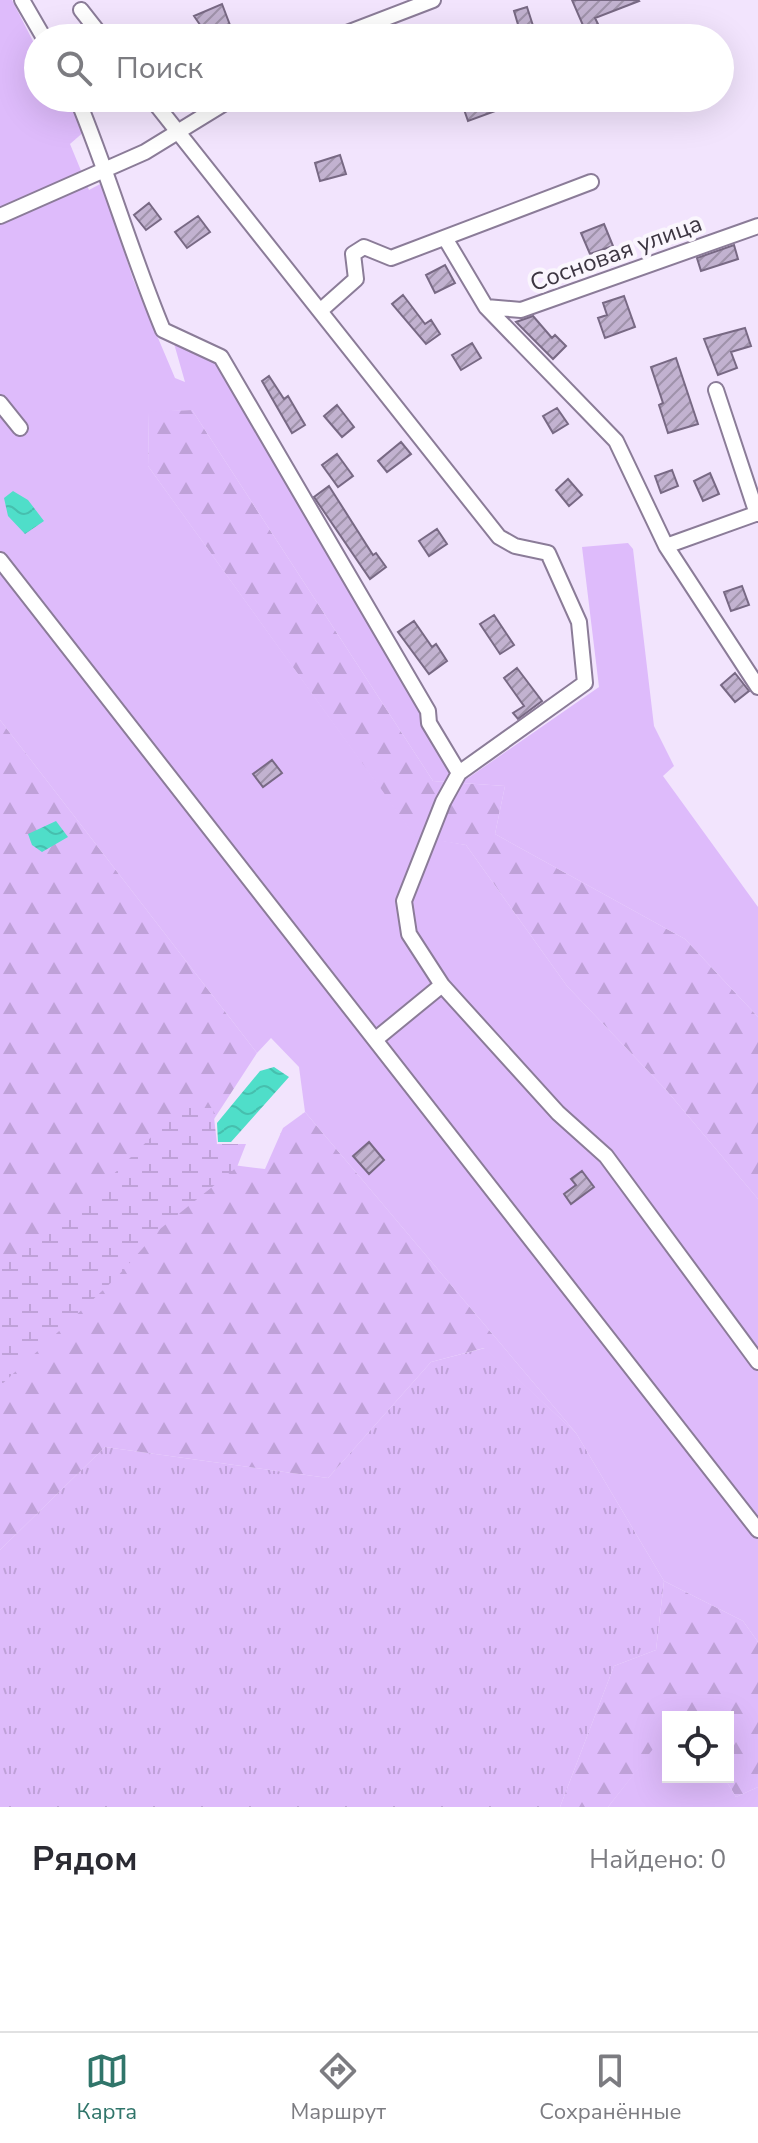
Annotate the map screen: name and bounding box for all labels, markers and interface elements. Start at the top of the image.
search box [24,24,734,112]
icon: search [52,46,96,90]
text: Поиск [116,48,203,89]
street label: Сосновая улица [526,207,706,299]
map controls [662,1711,734,1783]
button: locate [662,1711,734,1783]
text: Рядом [32,1836,138,1882]
text: Найдено: 0 [589,1842,726,1877]
tab: Карта [77,2049,137,2127]
tab: Маршрут [290,2049,386,2127]
tab: Сохранённые [539,2049,681,2127]

